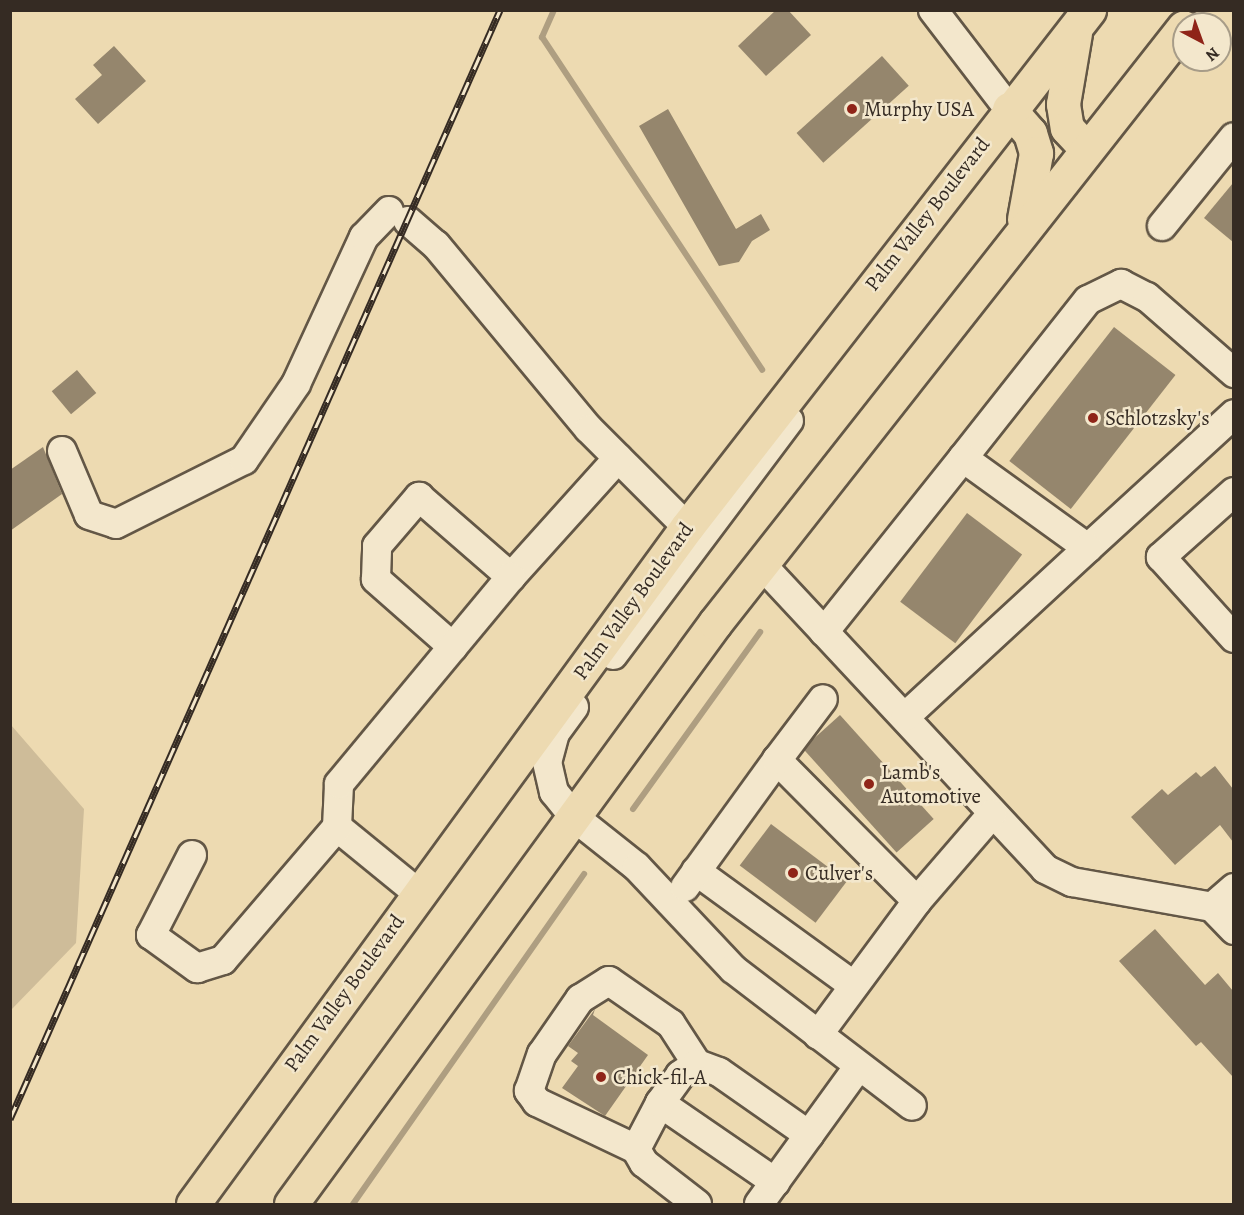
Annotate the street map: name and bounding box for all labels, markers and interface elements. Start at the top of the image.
north arrow [1172,12,1232,72]
text: N [1201,42,1224,66]
place label: Murphy USA [864,96,974,122]
marker: Murphy USA [845,102,859,116]
street label: Palm Valley Boulevard [859,132,995,296]
place label: Schlotzsky's [1105,405,1210,431]
marker: Schlotzsky's [1086,411,1100,425]
street label: Palm Valley Boulevard [567,517,699,685]
place label: Lamb's Automotive [881,759,981,809]
marker: Lamb's Automotive [862,777,876,791]
place label: Culver's [805,860,873,886]
marker: Culver's [786,866,800,880]
street label: Palm Valley Boulevard [278,909,410,1077]
place label: Chick-fil-A [613,1064,707,1090]
marker: Chick-fil-A [594,1070,608,1084]

